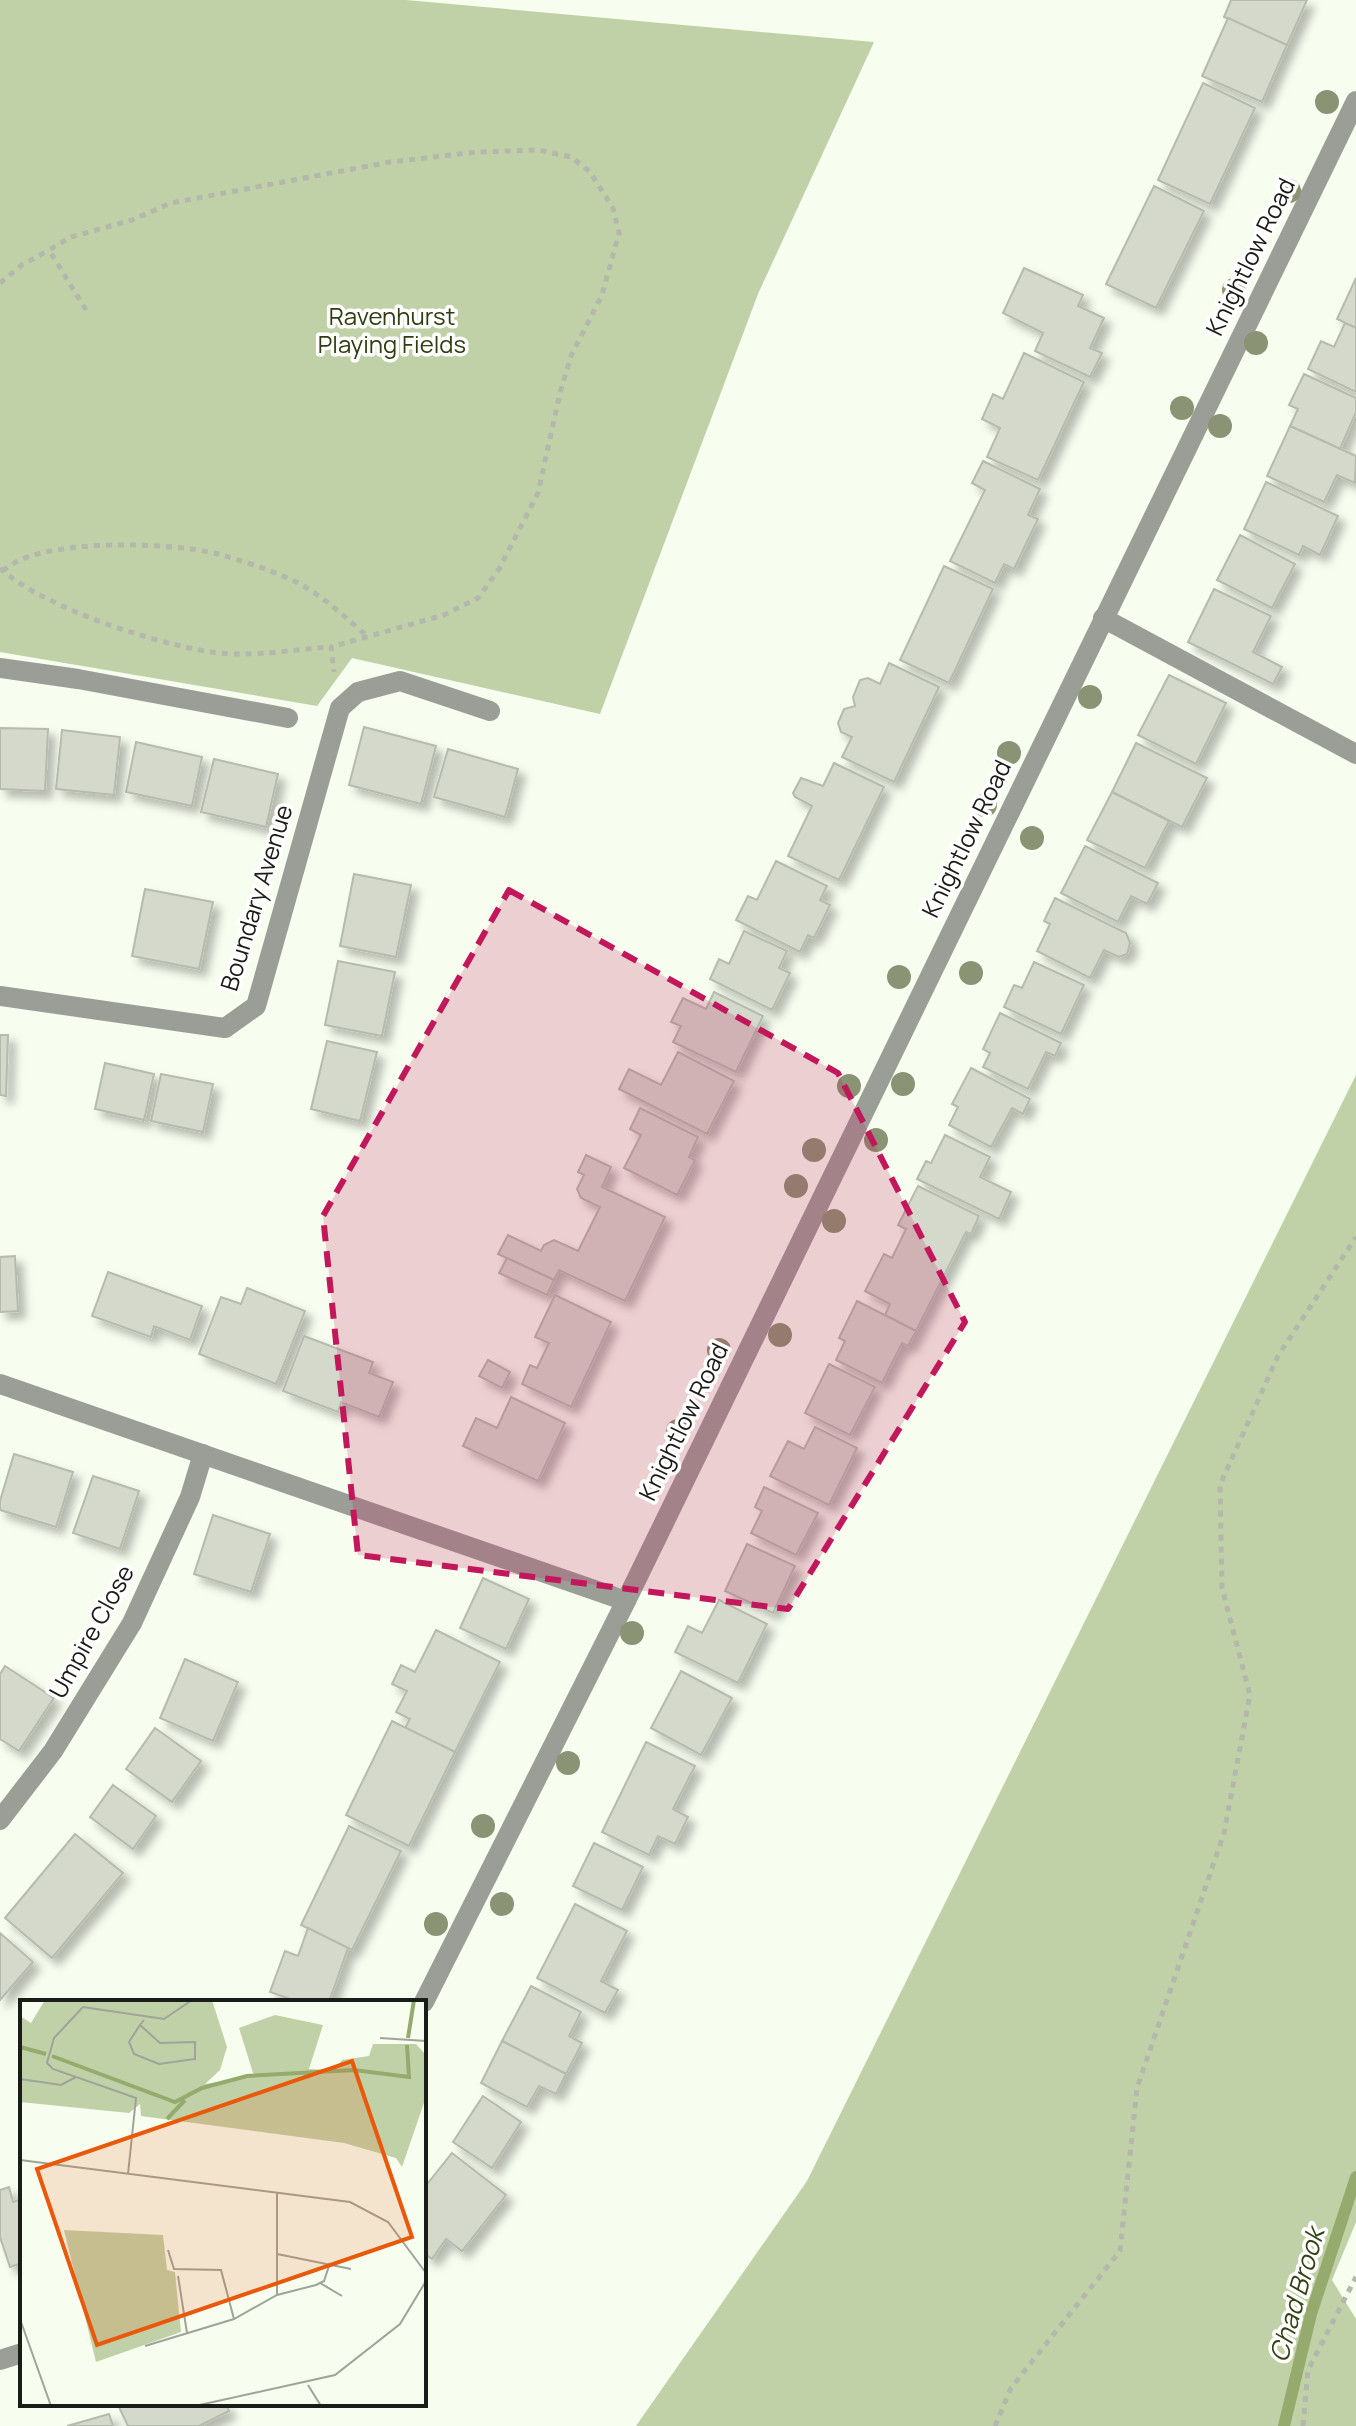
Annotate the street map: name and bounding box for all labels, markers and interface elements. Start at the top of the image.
street label: Knightlow Road [1197,172,1302,341]
park label: Ravenhurst Playing Fields [318,299,466,360]
street label: Knightlow Road [913,754,1018,923]
street label: Boundary Avenue [212,800,300,995]
street label: Knightlow Road [630,1337,735,1506]
street label: Umpire Close [40,1559,141,1704]
inset map [20,2000,426,2406]
water label: Chad Brook [1260,2220,1333,2366]

